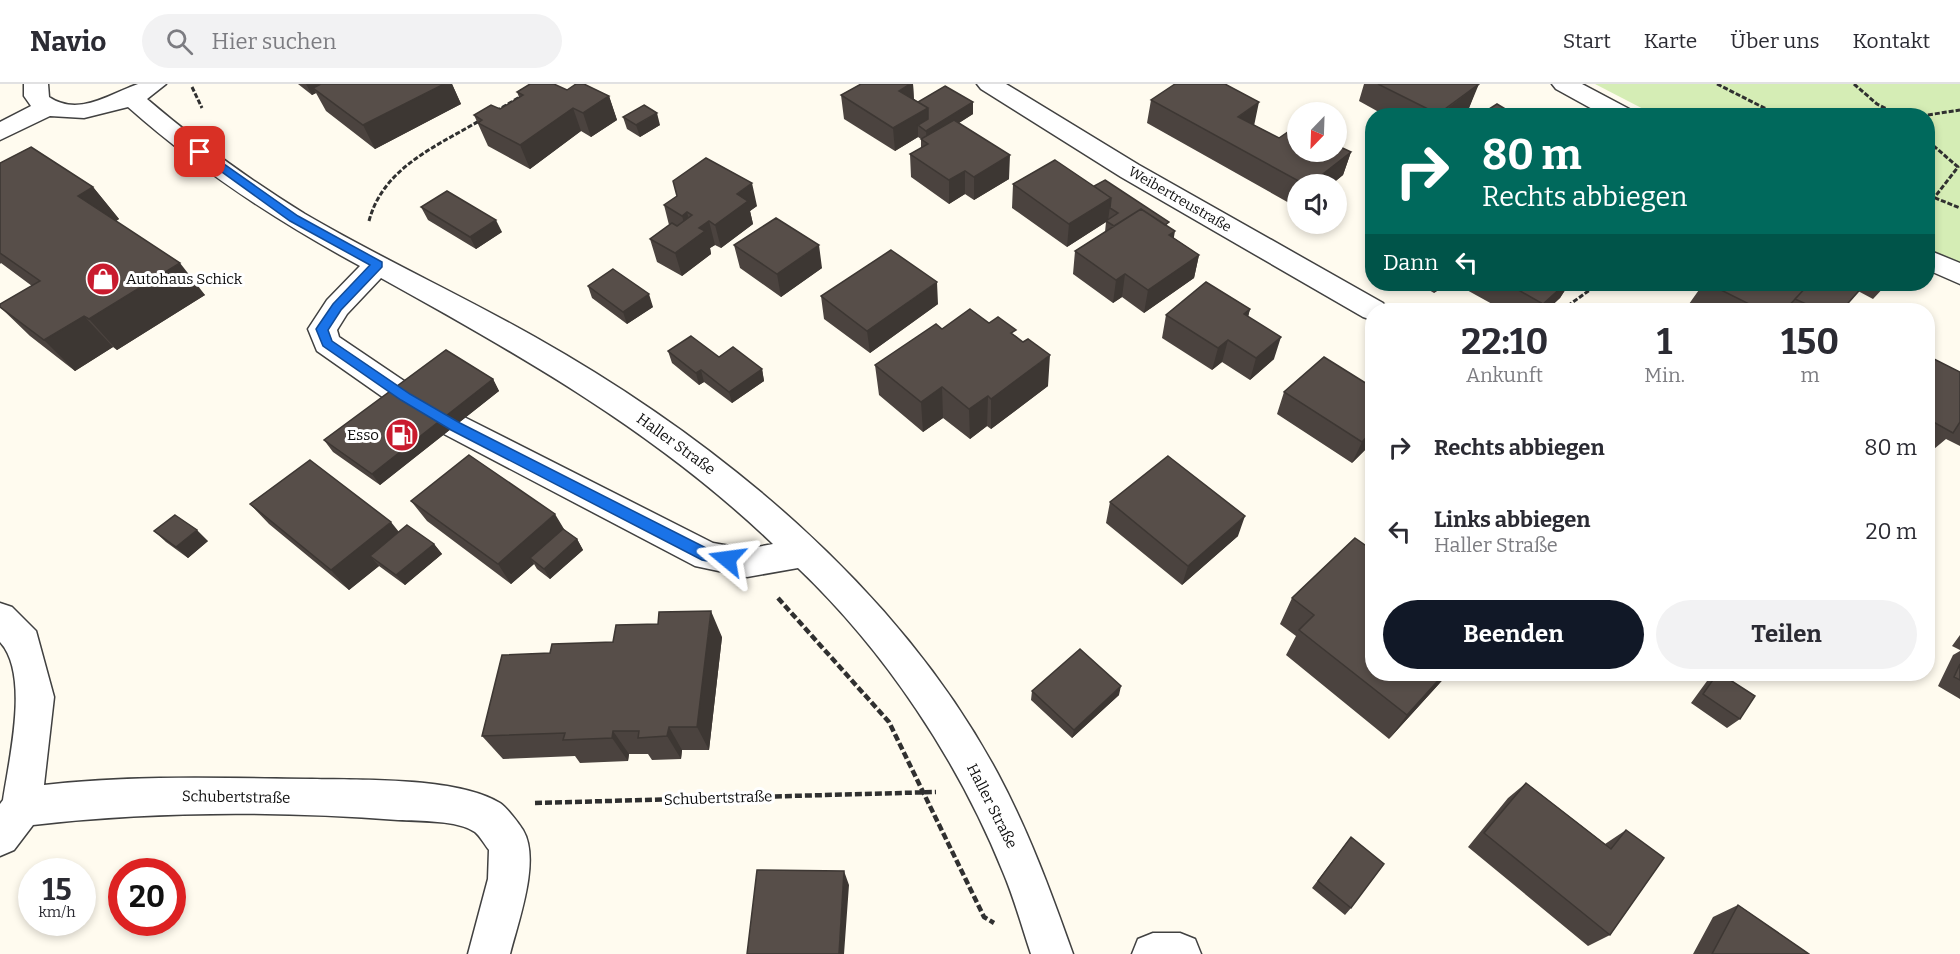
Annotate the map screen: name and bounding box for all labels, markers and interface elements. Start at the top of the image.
search box [142,14,562,68]
text: Navio [30,25,106,58]
icon: search [163,25,196,58]
text: Hier suchen [211,28,336,55]
text: Start [1563,28,1611,54]
text: Karte [1644,28,1697,54]
text: Über uns [1730,28,1820,54]
text: Kontakt [1853,28,1930,54]
north arrow [1287,102,1347,162]
map controls [1287,102,1347,234]
pin [174,126,225,177]
text: 80 m [1482,130,1582,180]
icon: right [1383,132,1461,210]
icon: arrive [183,135,216,168]
street label: Weibertreustraße [1125,163,1234,236]
button: sound [1287,174,1347,234]
text: Rechts abbiegen [1482,181,1687,213]
icon: left [1450,246,1483,279]
text: Dann [1383,249,1438,276]
shop icon: Autohaus Schick [85,261,121,297]
place label: Autohaus Schick [126,270,243,288]
text: 22:10 [1461,320,1548,364]
text: 1 [1657,320,1672,364]
text: 150 [1781,320,1839,364]
text: Ankunft [1466,363,1543,387]
text: Min. [1644,363,1685,387]
text: m [1800,363,1820,387]
street label: Haller Straße [633,409,719,479]
fuel station icon: Esso [384,417,420,453]
place label: Esso [347,426,379,444]
icon: right [1383,431,1416,464]
text: Rechts abbiegen [1434,434,1605,461]
text: 80 m [1864,434,1917,461]
text: Links abbiegen [1434,506,1591,533]
icon: left [1383,515,1416,548]
text: 20 m [1866,518,1917,545]
position arrow [695,527,759,591]
text: Haller Straße [1434,533,1558,557]
button: Beenden [1383,600,1644,669]
button: Teilen [1656,600,1917,669]
street label: Haller Straße [963,761,1021,851]
street label: Schubertstraße [182,787,290,807]
street label: Schubertstraße [664,787,772,809]
speed limit sign: 20 [108,858,186,936]
text: 15 [42,872,72,908]
text: km/h [38,903,76,921]

